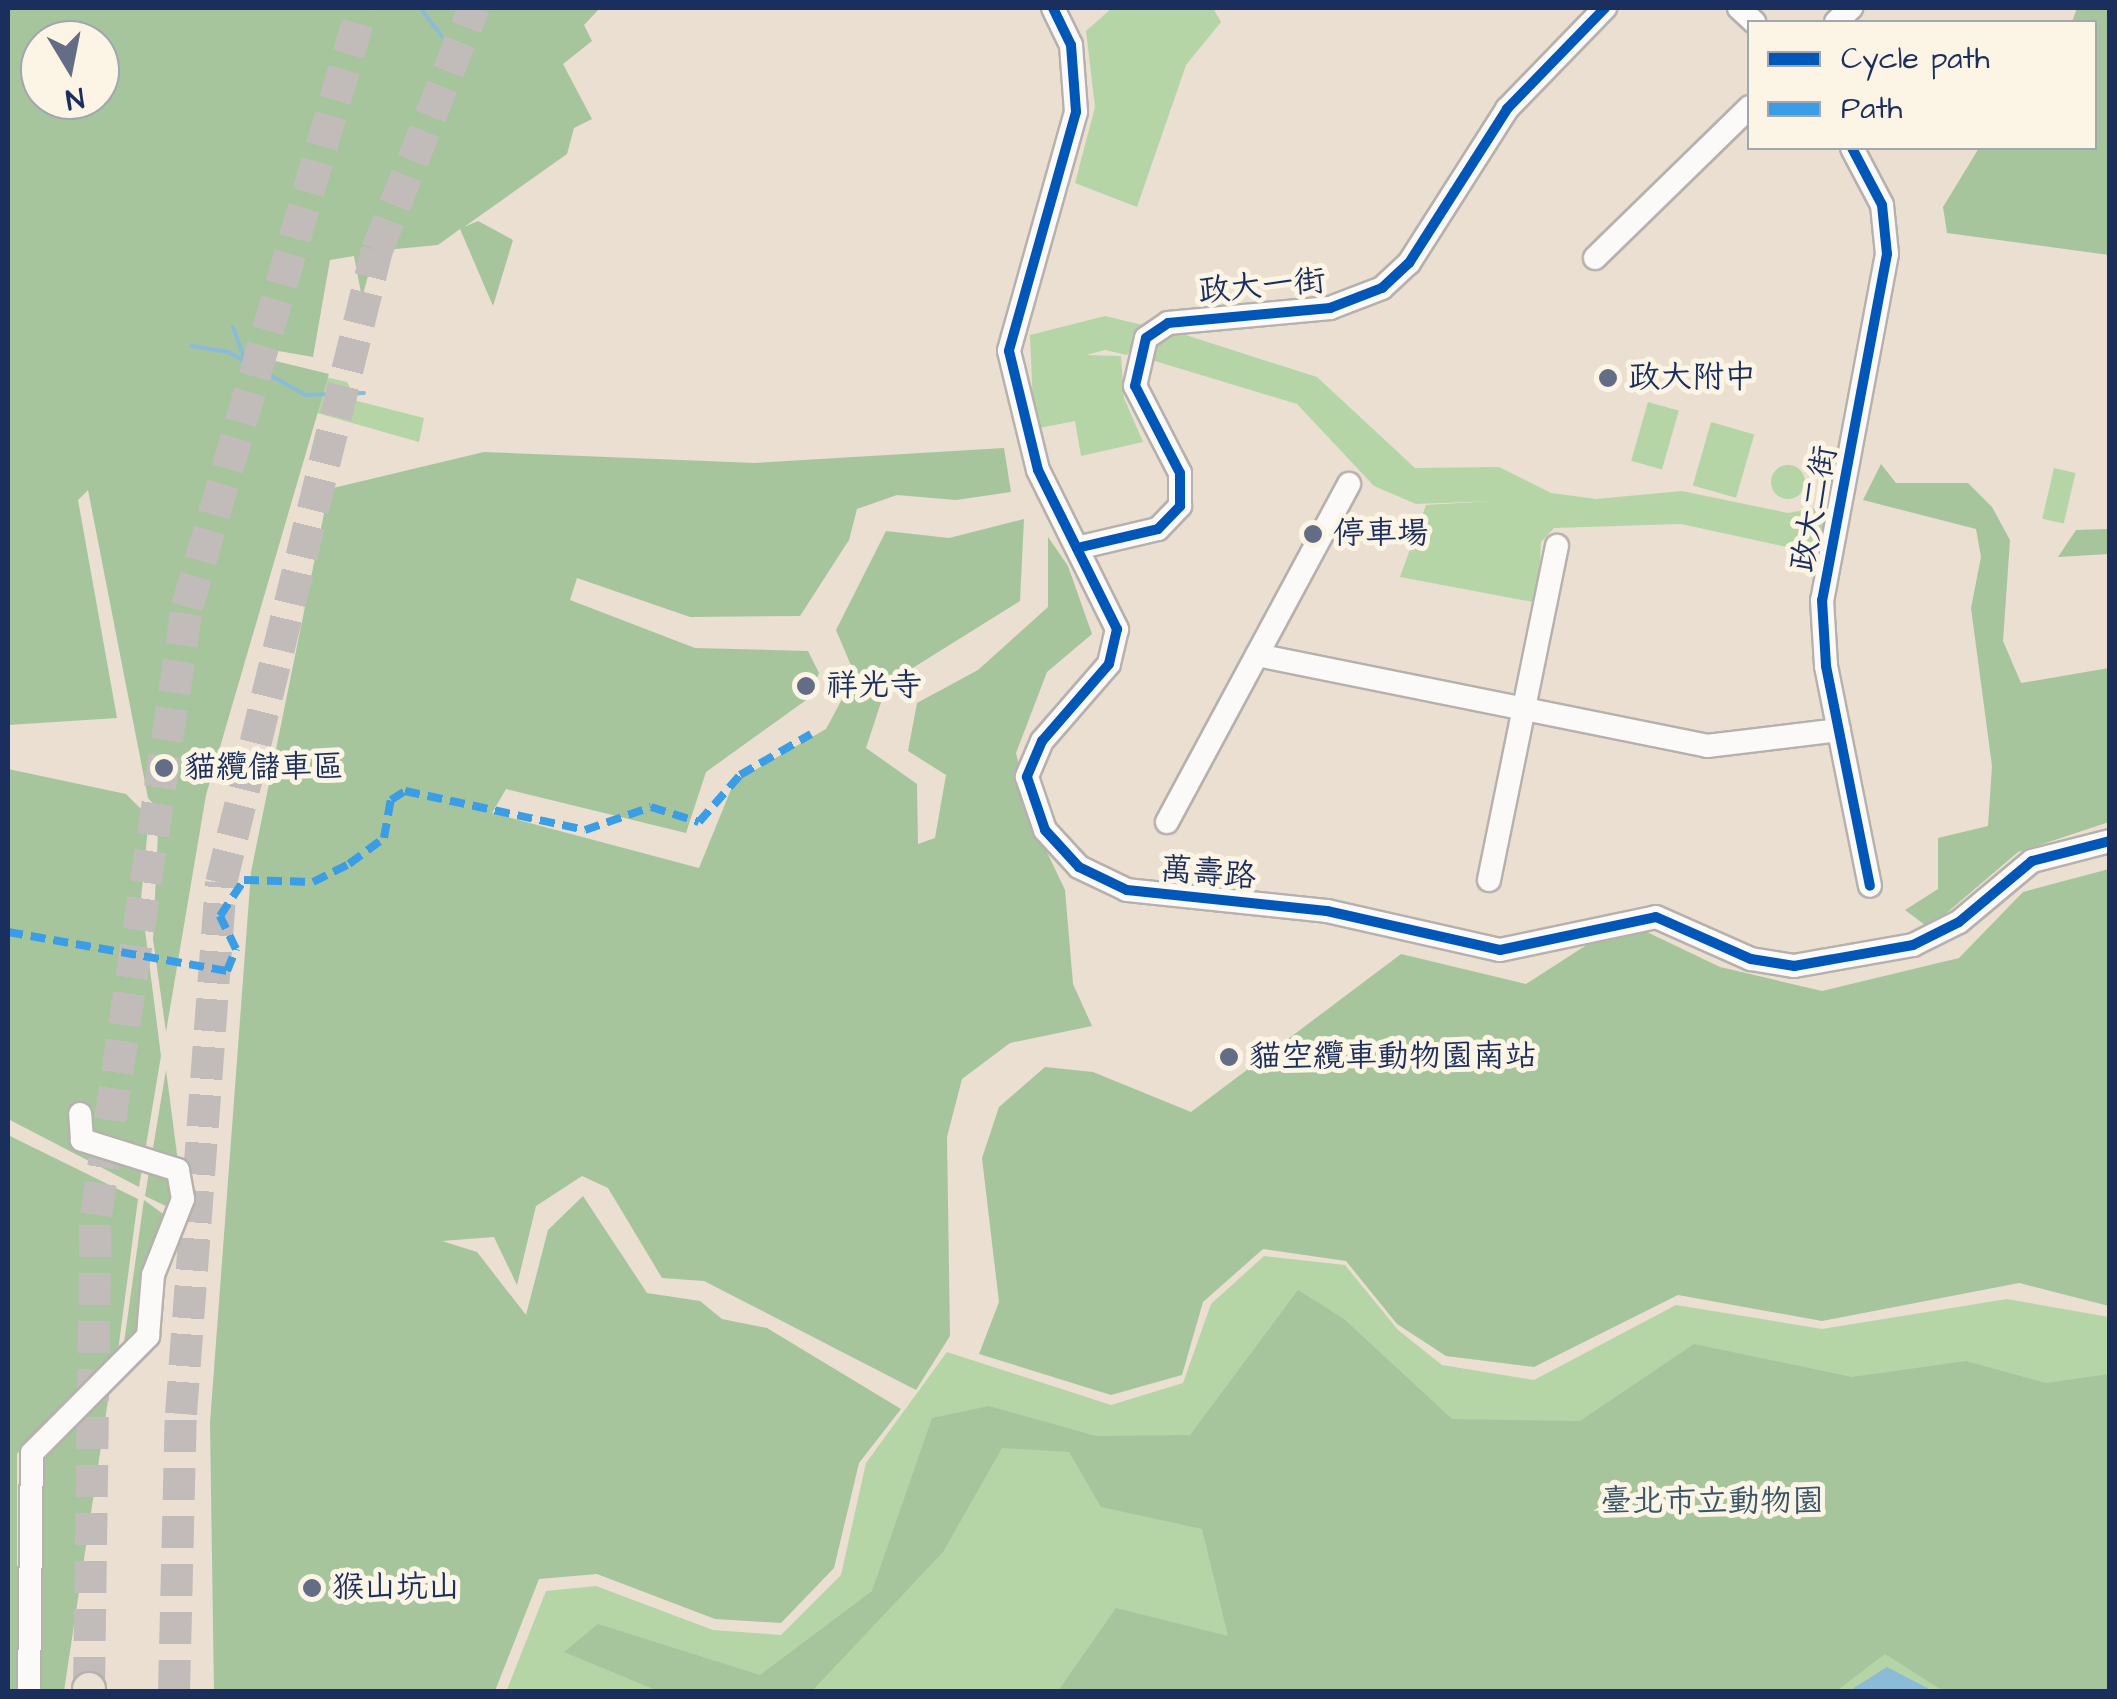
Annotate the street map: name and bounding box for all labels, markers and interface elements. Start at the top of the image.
north arrow [20,20,120,120]
legend [1747,20,2097,150]
text: Cycle path [1841,38,1990,80]
text: N [63,77,87,119]
text: Path [1841,88,1902,130]
street label: 政大一街 [1197,262,1327,312]
place label: 政大附中 [1628,359,1756,397]
marker: 政大附中 [1597,367,1619,389]
street label: 政大二街 [1784,443,1846,575]
place label: 停車場 [1333,515,1429,553]
marker: 停車場 [1302,523,1324,545]
place label: 祥光寺 [826,667,922,705]
marker: 祥光寺 [795,675,817,697]
place label: 貓纜儲車區 [184,749,344,787]
marker: 貓纜儲車區 [153,757,175,779]
street label: 萬壽路 [1159,851,1257,897]
place label: 貓空纜車動物園南站 [1249,1038,1537,1076]
marker: 貓空纜車動物園南站 [1218,1046,1240,1068]
park label: 臺北市立動物園 [1600,1483,1824,1521]
place label: 猴山坑山 [332,1569,460,1607]
marker: 猴山坑山 [301,1577,323,1599]

